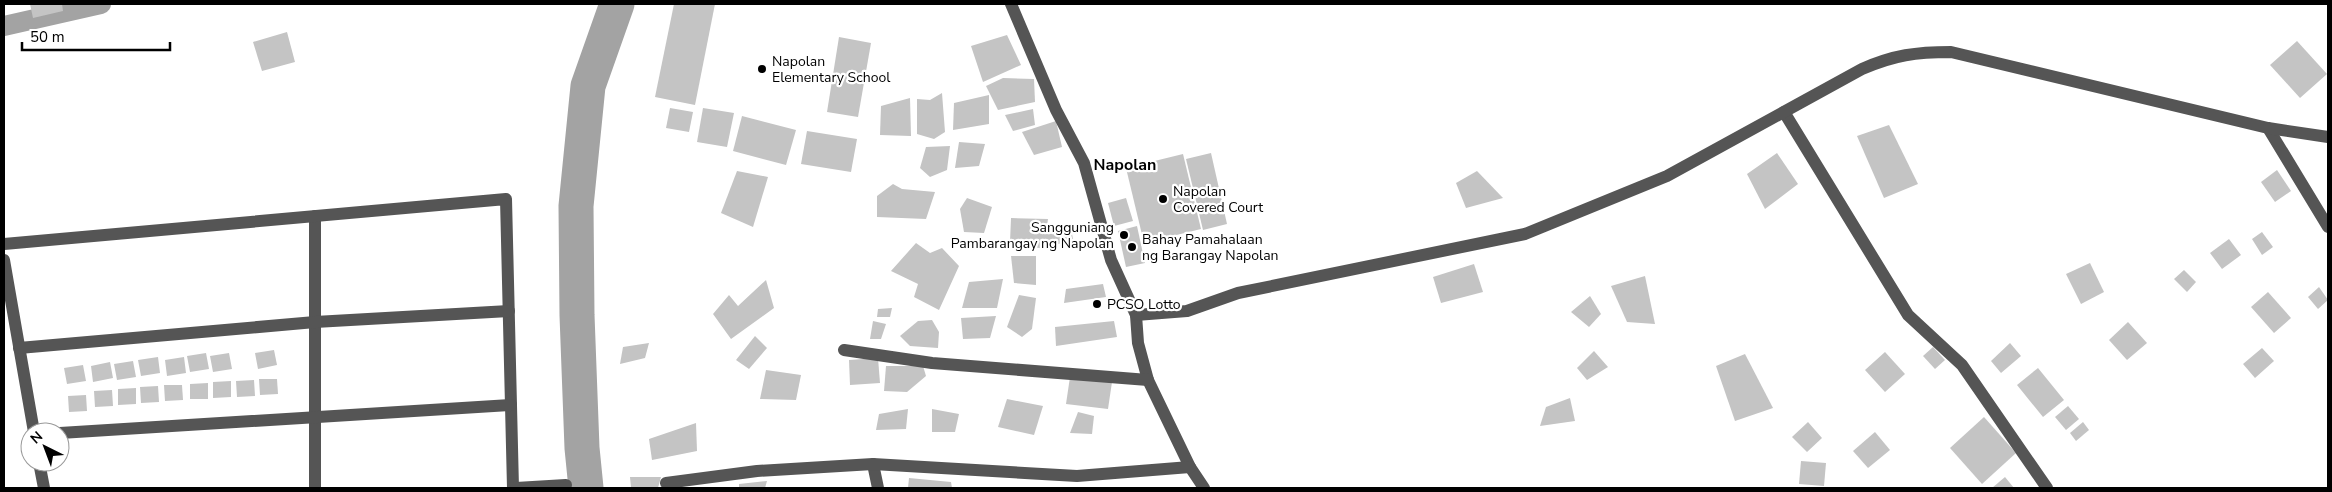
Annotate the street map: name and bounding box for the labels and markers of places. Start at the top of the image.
place label: Napolan Elementary School [772,52,891,87]
marker: Napolan Elementary School [756,63,768,75]
place label: Napolan Covered Court [1173,182,1263,217]
marker: Napolan Covered Court [1157,193,1169,205]
place label: Sangguniang Pambarangay ng Napolan [951,218,1114,253]
marker: Sangguniang Pambarangay ng Napolan [1118,229,1130,241]
place label: Bahay Pamahalaan ng Barangay Napolan [1142,230,1279,265]
marker: Bahay Pamahalaan ng Barangay Napolan [1126,241,1138,253]
place label: PCSO Lotto [1107,295,1181,314]
marker: PCSO Lotto [1091,298,1103,310]

